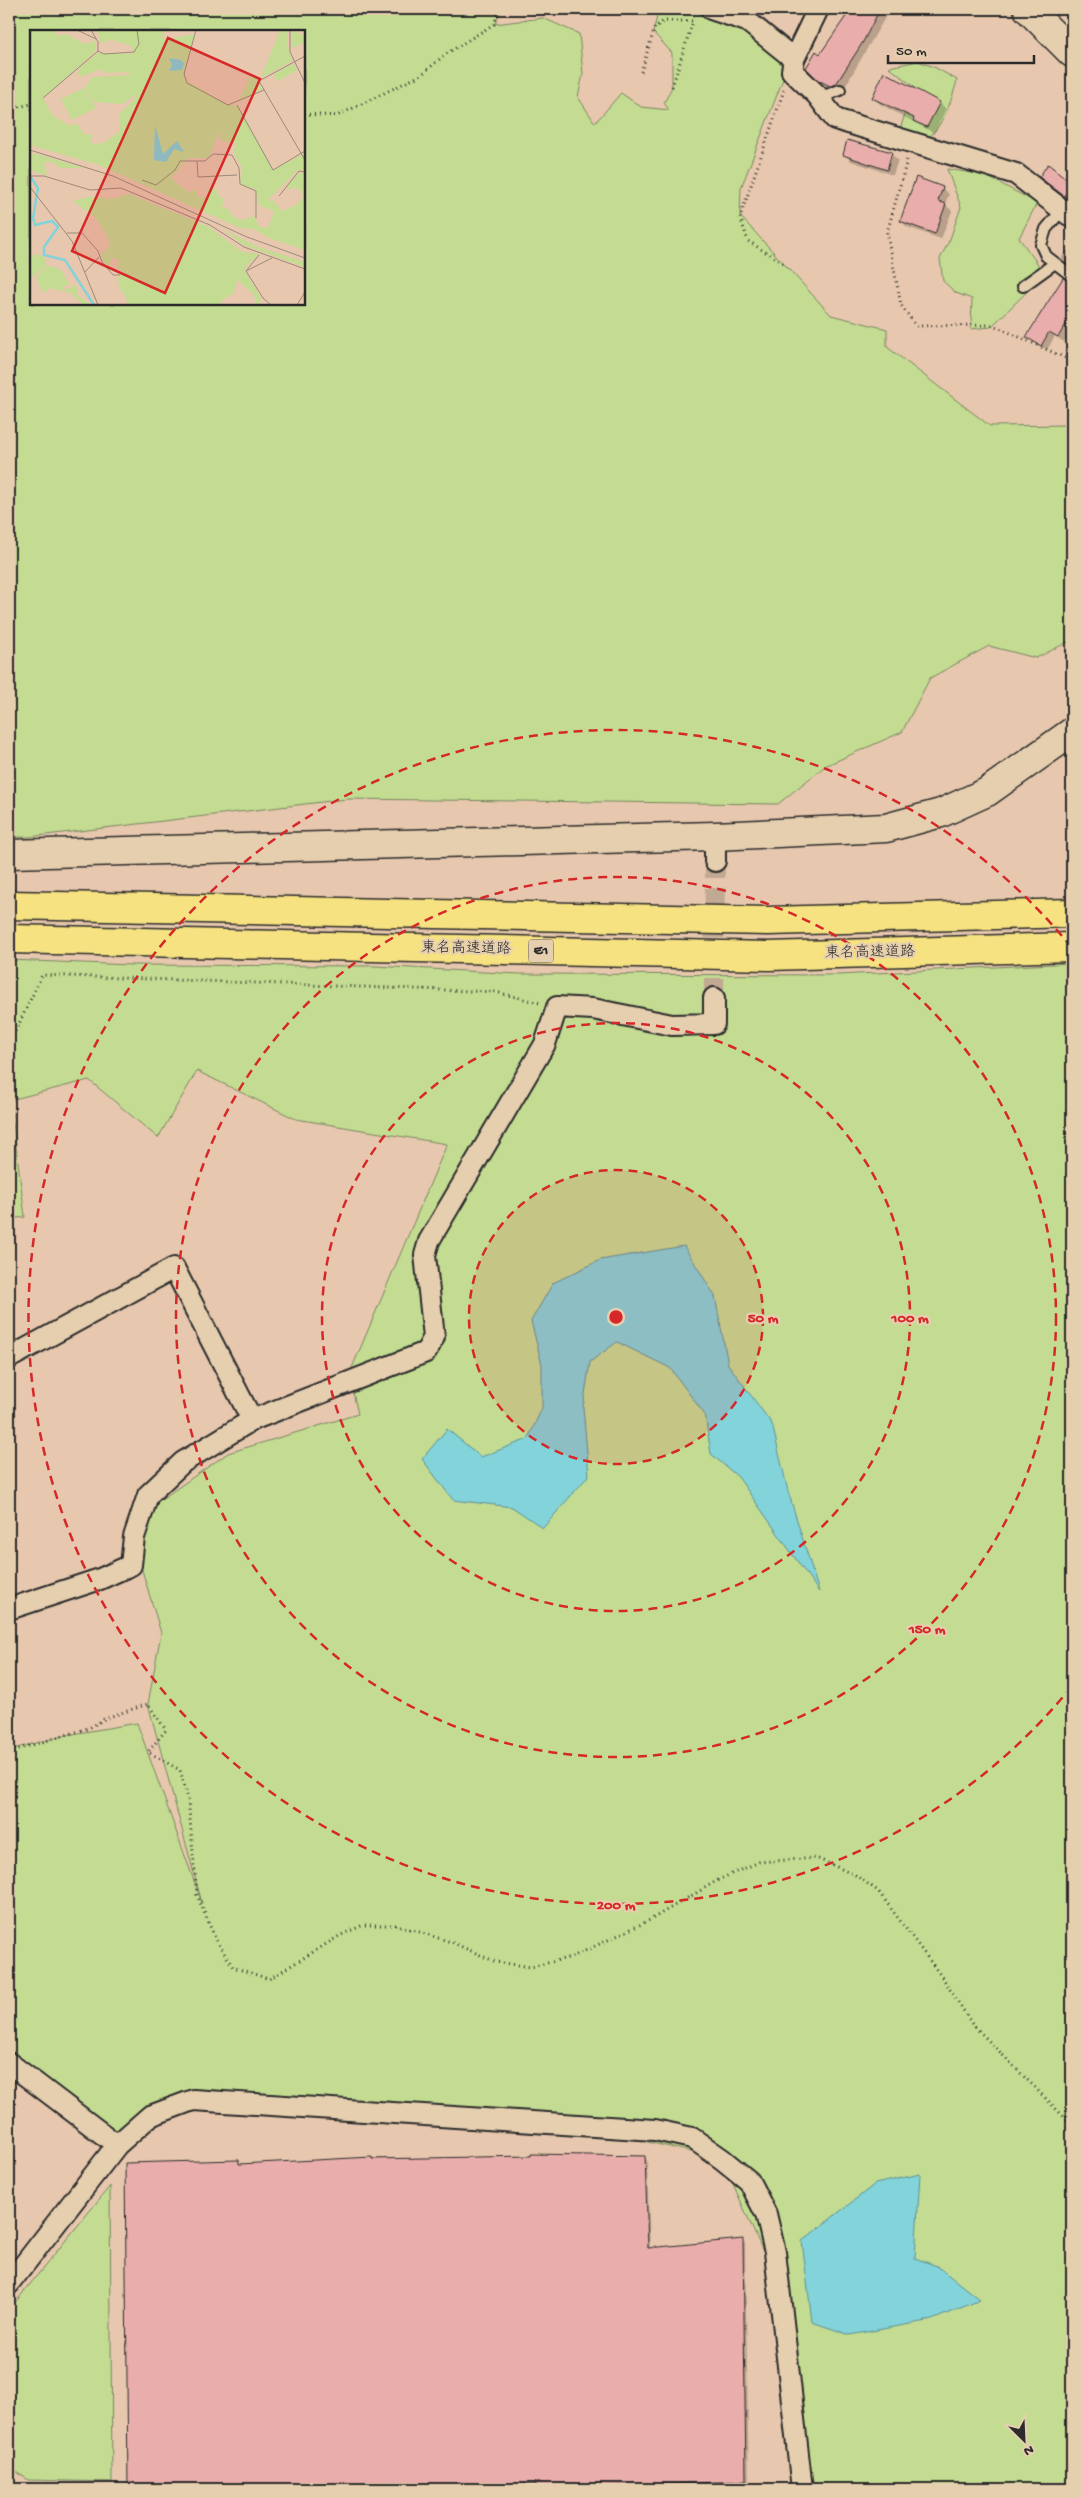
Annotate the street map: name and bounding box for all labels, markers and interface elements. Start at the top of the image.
inset map [30,30,305,305]
scale bar [888,32,1035,64]
text: 50 m [896,43,927,61]
street label: 東名高速道路 [421,938,511,959]
road number: E1 [528,939,554,962]
street label: 東名高速道路 [825,942,915,963]
centre of rings [607,1308,625,1326]
text: 50 m [748,1310,779,1328]
text: 100 m [890,1310,929,1328]
text: 150 m [908,1621,946,1639]
text: 200 m [597,1897,636,1915]
north arrow [998,2416,1048,2466]
text: N [1021,2440,1036,2459]

